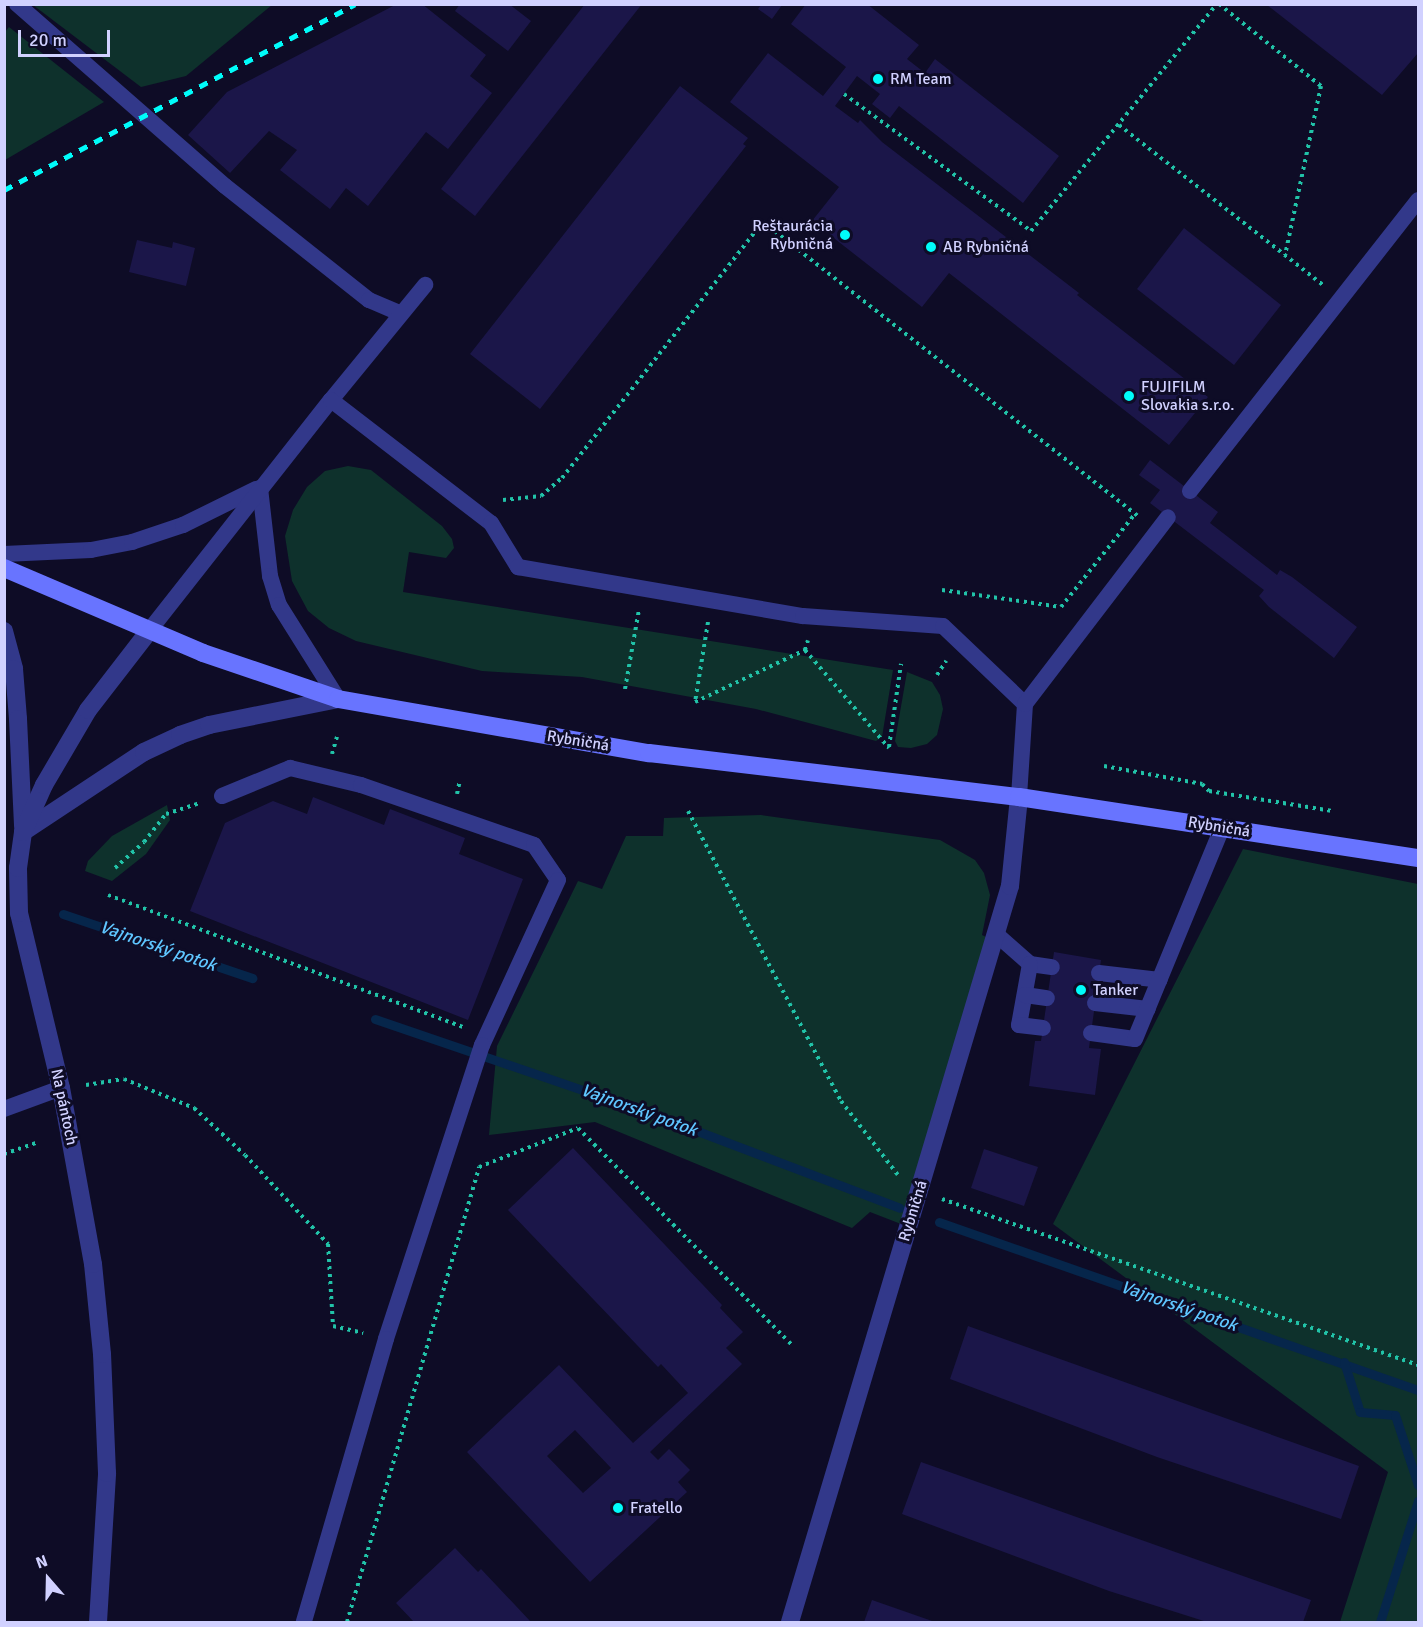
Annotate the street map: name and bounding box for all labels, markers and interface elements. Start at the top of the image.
scale bar [21,18,112,56]
text: 20 m [29,29,67,51]
place label: RM Team [890,69,951,89]
marker: RM Team [871,72,885,86]
place label: Reštaurácia Rybničná [752,216,833,254]
marker: Reštaurácia Rybničná [838,228,852,242]
place label: AB Rybničná [943,237,1029,257]
marker: AB Rybničná [924,240,938,254]
place label: FUJIFILM Slovakia s.r.o. [1141,377,1234,415]
marker: FUJIFILM Slovakia s.r.o. [1122,389,1136,403]
street label: Rybničná [545,727,611,755]
street label: Rybničná [1186,813,1252,841]
water label: Vajnorský potok [97,916,219,976]
place label: Tanker [1093,980,1138,1000]
marker: Tanker [1074,983,1088,997]
street label: Na pántoch [47,1067,81,1147]
water label: Vajnorský potok [578,1079,700,1141]
street label: Rybničná [895,1178,931,1244]
water label: Vajnorský potok [1118,1276,1240,1336]
place label: Fratello [630,1498,683,1518]
marker: Fratello [611,1501,625,1515]
north arrow [18,1549,78,1609]
text: N [33,1551,50,1573]

